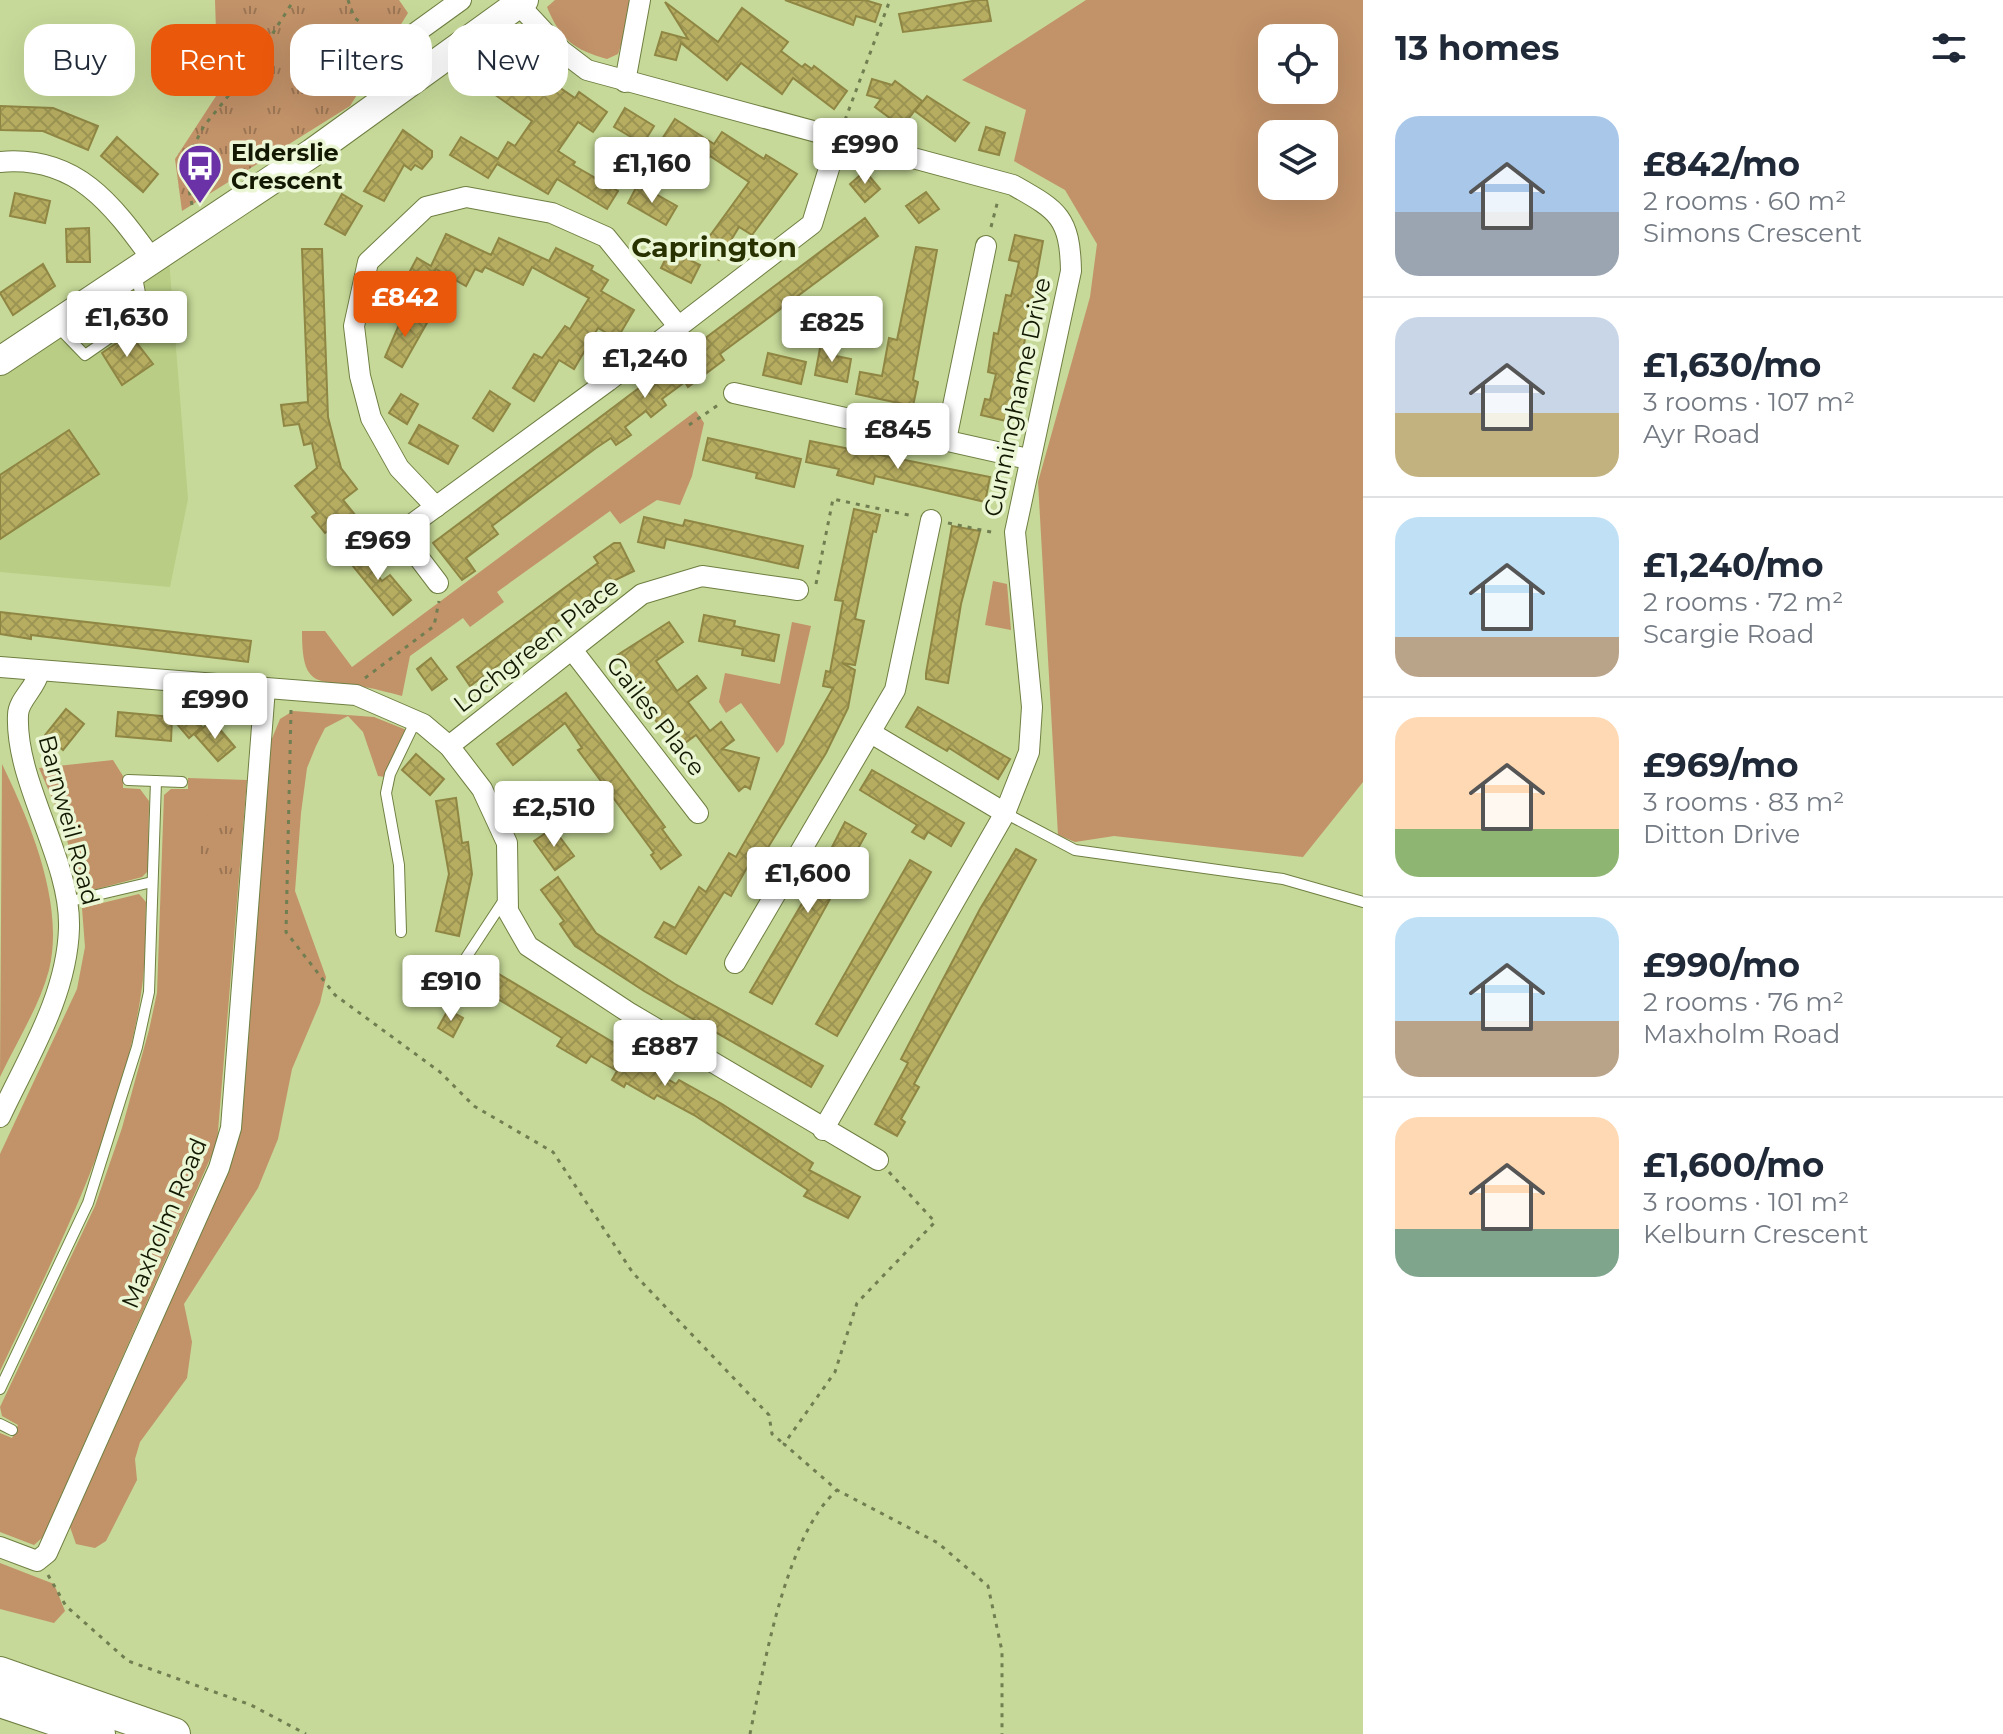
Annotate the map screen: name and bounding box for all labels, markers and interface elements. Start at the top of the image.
chip: Buy [24,24,135,96]
chip: Rent [151,24,274,96]
chip: Filters [290,24,432,96]
chip: New [448,24,568,96]
map controls [1258,24,1338,200]
button: locate [1258,24,1338,104]
icon: filters [1927,26,1971,70]
text: 13 homes [1395,27,1559,69]
pin: £990 [818,118,912,186]
button: layers [1258,120,1338,200]
text: £990 [831,128,899,160]
pin: £1,160 [587,137,717,205]
place label: Elderslie Crescent [231,138,343,195]
bus stop icon: Elderslie Crescent [176,142,224,205]
text: £842/mo [1643,143,1800,185]
text: £1,160 [613,147,691,179]
icon: home [1459,148,1555,244]
text: 2 rooms · 60 m² [1643,185,1846,217]
text: Simons Crescent [1643,217,1862,249]
district label: Caprington [631,230,797,264]
pin: £842 [358,271,452,339]
street label: Cunninghame Drive [977,275,1057,519]
text: £842 [372,281,438,313]
pin: £1,630 [62,291,192,359]
pin: £825 [785,296,879,364]
text: £1,630 [85,301,169,333]
text: £825 [800,306,864,338]
pin: £1,240 [580,332,710,400]
text: £1,240 [602,342,688,374]
text: £1,630/mo [1643,344,1821,386]
icon: home [1459,349,1555,445]
text: 3 rooms · 107 m² [1643,386,1855,418]
pin: £845 [851,403,945,471]
text: £845 [864,413,932,445]
text: Ayr Road [1643,418,1760,450]
pin: £969 [331,514,425,582]
text: £969 [345,524,411,556]
text: £1,240/mo [1643,544,1824,586]
icon: home [1459,549,1555,645]
street label: Lochgreen Place [448,572,624,718]
text: 2 rooms · 72 m² [1643,586,1843,618]
text: Scargie Road [1643,618,1814,650]
street label: Gailes Place [600,650,712,782]
pin: £990 [168,673,262,741]
text: £990 [181,683,249,715]
street label: Barnweil Road [32,732,106,908]
text: £969/mo [1643,744,1799,786]
icon: home [1459,749,1555,845]
pin: £2,510 [489,781,619,849]
text: 3 rooms · 83 m² [1643,786,1844,818]
text: £2,510 [513,791,595,823]
text: Ditton Drive [1643,818,1800,850]
pin: £1,600 [743,847,873,915]
text: £1,600 [765,857,851,889]
text: £990/mo [1643,944,1800,986]
icon: home [1459,949,1555,1045]
pin: £910 [404,955,498,1023]
text: £910 [420,965,482,997]
text: 2 rooms · 76 m² [1643,986,1844,1018]
text: Maxholm Road [1643,1018,1840,1050]
pin: £887 [618,1020,712,1088]
text: £887 [632,1030,698,1062]
street label: Maxholm Road [115,1134,213,1312]
text: £1,600/mo [1643,1144,1824,1186]
icon: home [1459,1149,1555,1245]
text: 3 rooms · 101 m² [1643,1186,1849,1218]
text: Kelburn Crescent [1643,1218,1868,1250]

